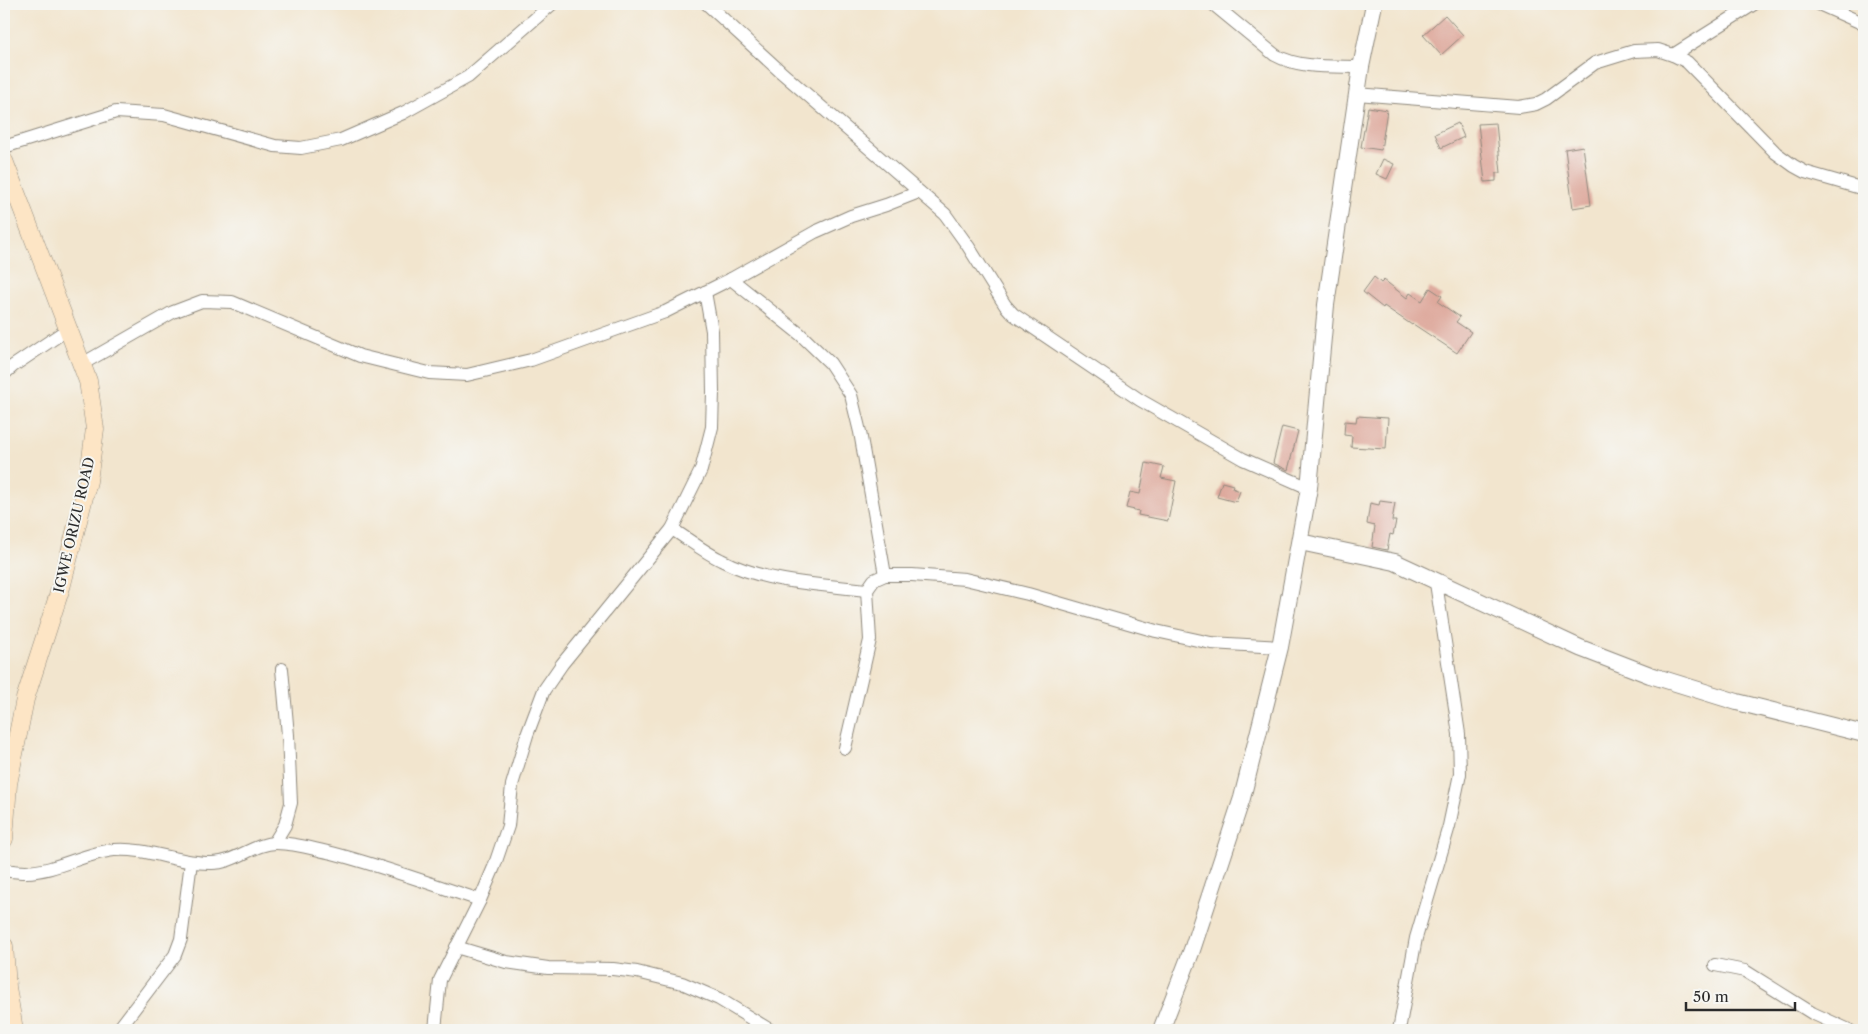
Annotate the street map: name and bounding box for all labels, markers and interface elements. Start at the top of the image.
street label: IGWE ORIZU ROAD [50,455,98,595]
scale bar [1686,979,1794,1011]
text: 50 m [1693,987,1729,1006]

